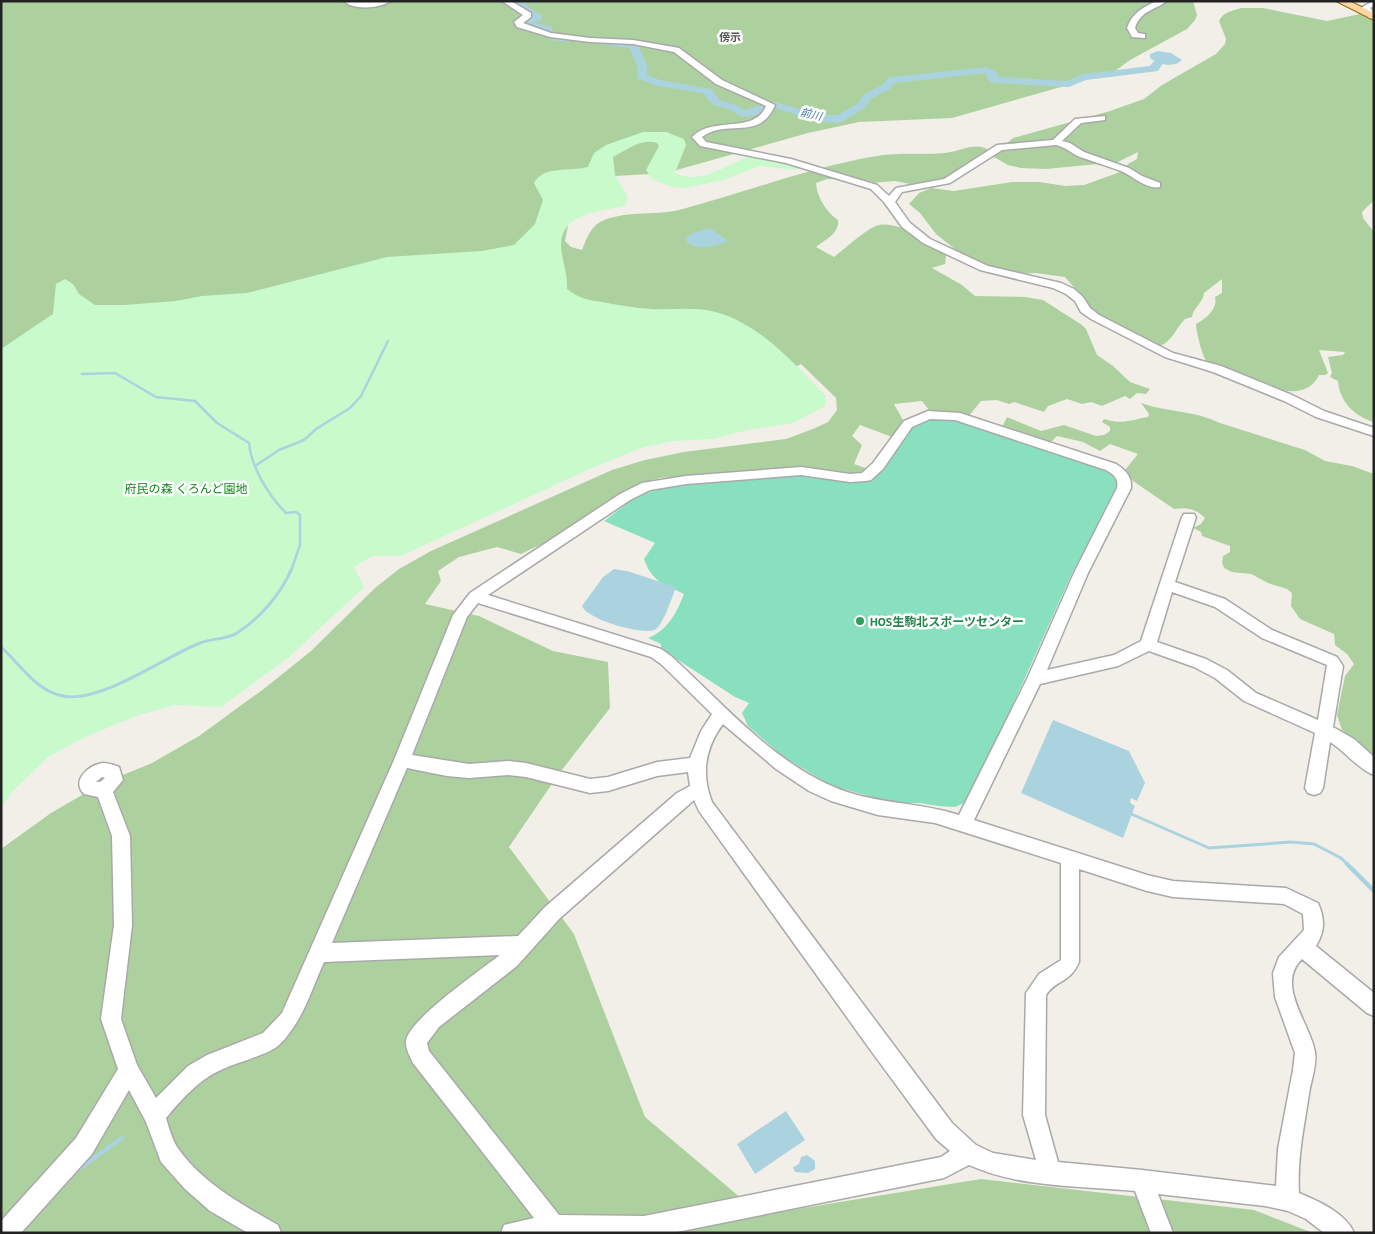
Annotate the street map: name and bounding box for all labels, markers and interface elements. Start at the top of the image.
district label: 傍示 [719,30,741,44]
water label: 前川 [799,105,824,124]
park label: 府民の森 くろんど園地 [125,481,247,496]
place label: HOS生駒北スポーツセンター [870,614,1024,629]
marker: HOS生駒北スポーツセンター [854,615,866,627]

